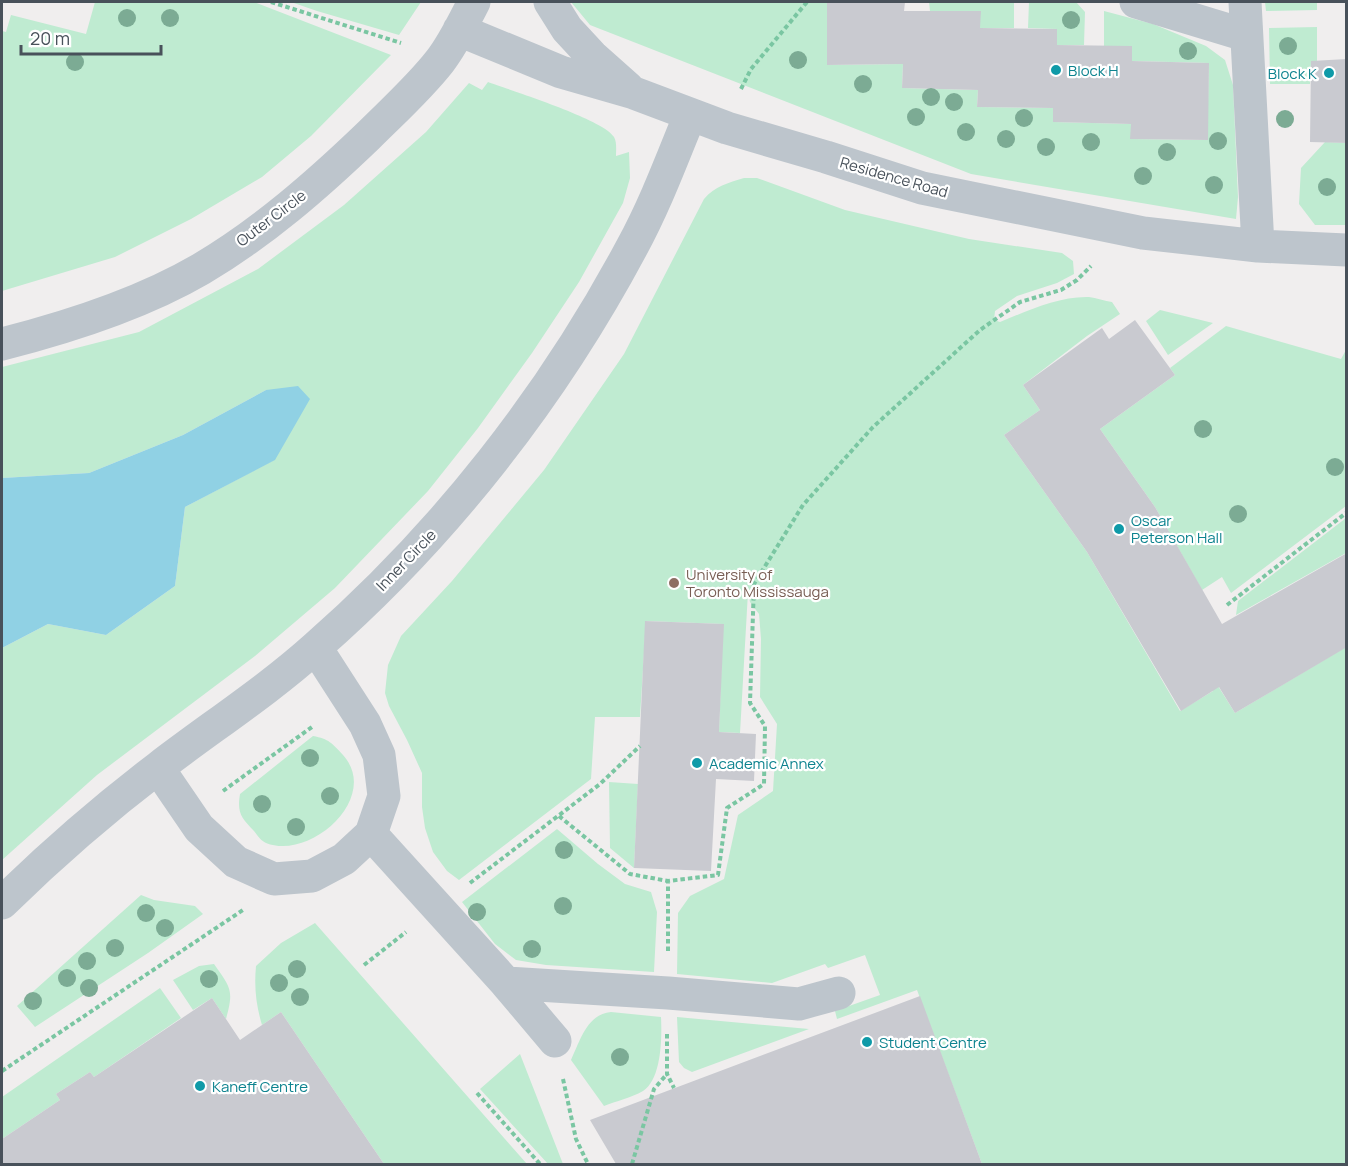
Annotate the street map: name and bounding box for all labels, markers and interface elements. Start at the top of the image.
scale bar [21,18,160,56]
text: 20 m [30,26,70,50]
place label: Block H [1068,60,1119,81]
marker: Block H [1049,63,1063,77]
place label: Block K [1268,63,1317,84]
marker: Block K [1322,66,1336,80]
street label: Residence Road [838,152,950,202]
street label: Outer Circle [232,185,310,251]
place label: Oscar Peterson Hall [1131,510,1223,548]
marker: Oscar Peterson Hall [1112,522,1126,536]
street label: Inner Circle [371,524,441,595]
place label: University of Toronto Mississauga [686,564,829,602]
marker: University of Toronto Mississauga [667,576,681,590]
place label: Academic Annex [709,753,824,774]
marker: Academic Annex [690,756,704,770]
place label: Student Centre [879,1032,987,1053]
marker: Student Centre [860,1035,874,1049]
place label: Kaneff Centre [212,1076,308,1097]
marker: Kaneff Centre [193,1079,207,1093]

